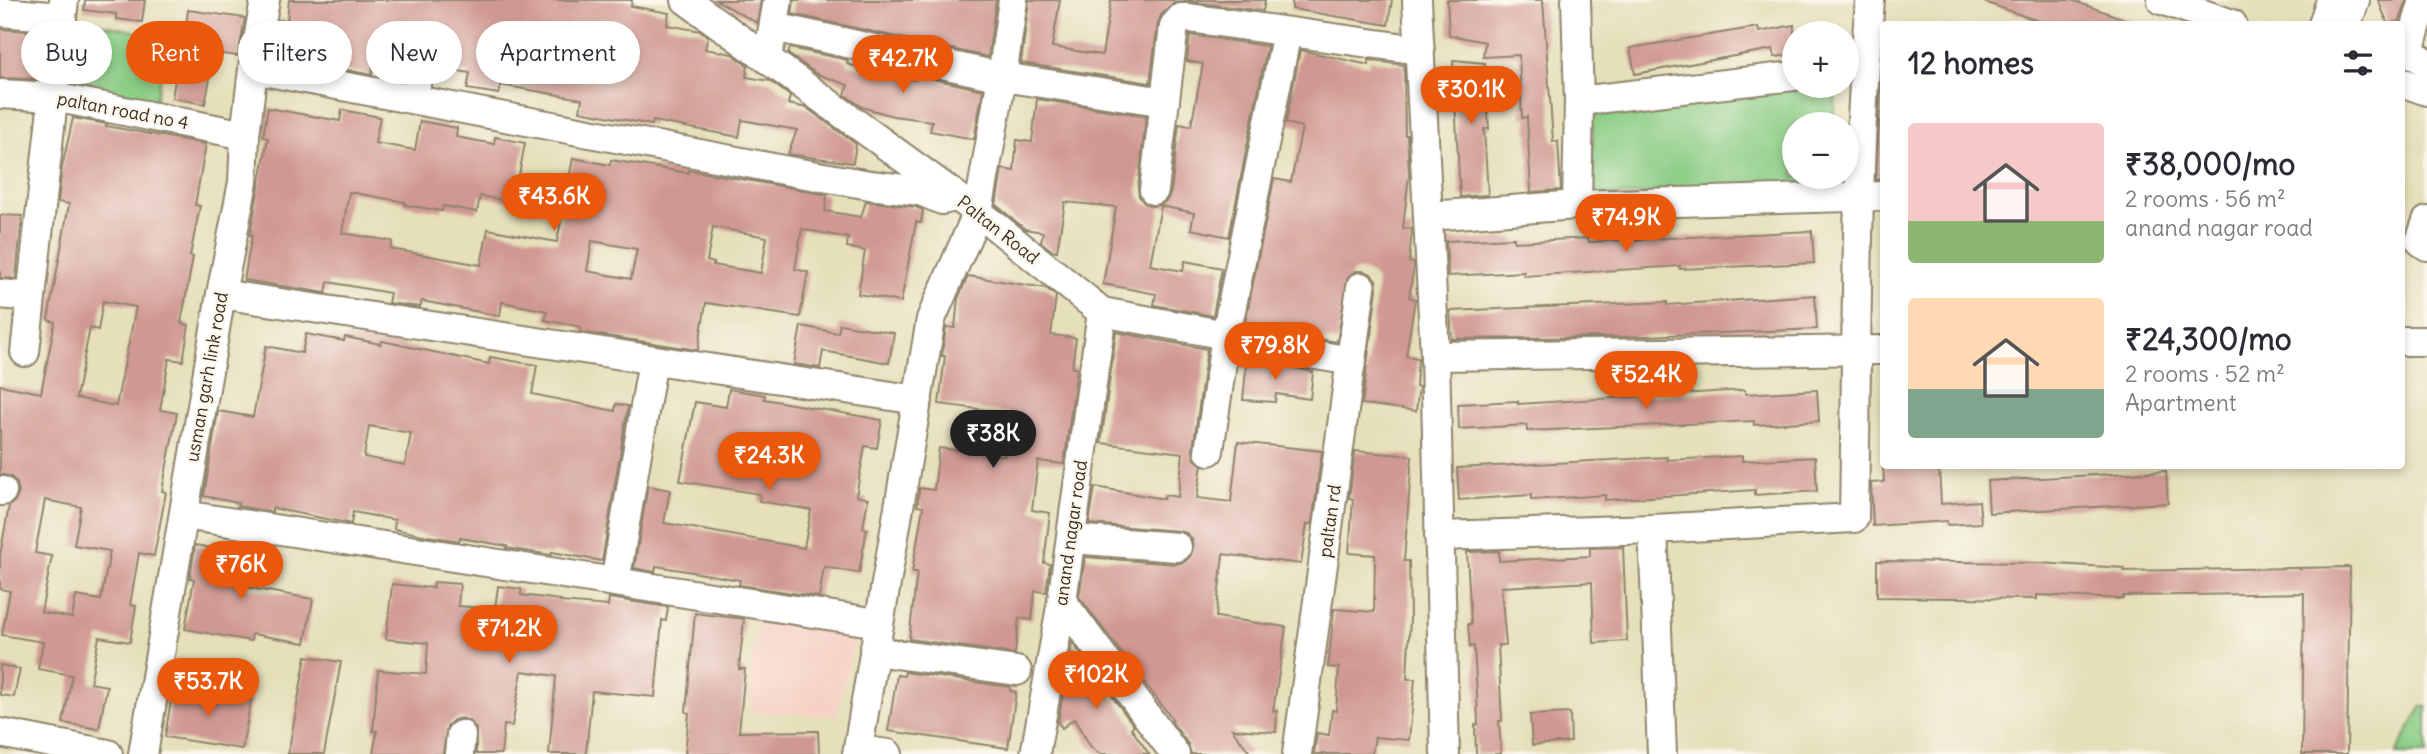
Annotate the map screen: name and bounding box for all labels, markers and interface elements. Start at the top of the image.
chip: Buy [21,21,112,84]
chip: Rent [126,21,224,84]
chip: Filters [238,21,352,84]
chip: New [366,21,462,84]
chip: Apartment [476,21,640,84]
map controls [1782,21,1859,189]
button: + [1782,21,1859,98]
pin: ₹42.7K [846,36,960,95]
text: ₹42.7K [868,43,938,72]
text: 12 homes [1908,44,2034,82]
icon: filters [2339,44,2377,82]
pin: ₹30.1K [1414,66,1528,126]
text: ₹30.1K [1437,74,1505,103]
street label: paltan road no 4 [56,87,191,135]
button: − [1782,112,1859,189]
text: ₹38,000/mo [2125,145,2295,183]
icon: home [1964,151,2048,235]
pin: ₹43.6K [497,174,611,233]
text: ₹43.6K [518,181,590,210]
text: 2 rooms · 56 m² [2125,184,2286,213]
street label: Paltan Road [953,190,1044,269]
pin: ₹74.9K [1569,194,1683,254]
text: ₹74.9K [1591,202,1661,231]
text: anand nagar road [2125,213,2313,242]
street label: usman garh link road [180,290,233,464]
text: ₹24,300/mo [2125,320,2292,358]
pin: ₹79.8K [1218,322,1332,382]
icon: home [1964,326,2048,410]
text: ₹79.8K [1240,330,1310,359]
pin: ₹52.4K [1589,352,1703,411]
text: ₹52.4K [1611,359,1681,388]
text: 2 rooms · 52 m² [2125,359,2285,388]
text: Apartment [2125,388,2237,417]
pin: ₹38K [952,410,1034,470]
text: ₹38K [966,418,1020,447]
pin: ₹24.3K [712,433,826,492]
text: ₹24.3K [734,440,804,469]
street label: anand nagar road [1049,458,1092,607]
street label: paltan rd [1313,483,1346,559]
pin: ₹76K [200,542,282,601]
text: ₹76K [215,549,267,578]
pin: ₹71.2K [452,606,566,665]
text: ₹71.2K [476,613,542,642]
pin: ₹102K [1047,652,1145,711]
pin: ₹53.7K [151,658,265,718]
text: ₹102K [1064,659,1128,688]
text: ₹53.7K [173,666,243,695]

